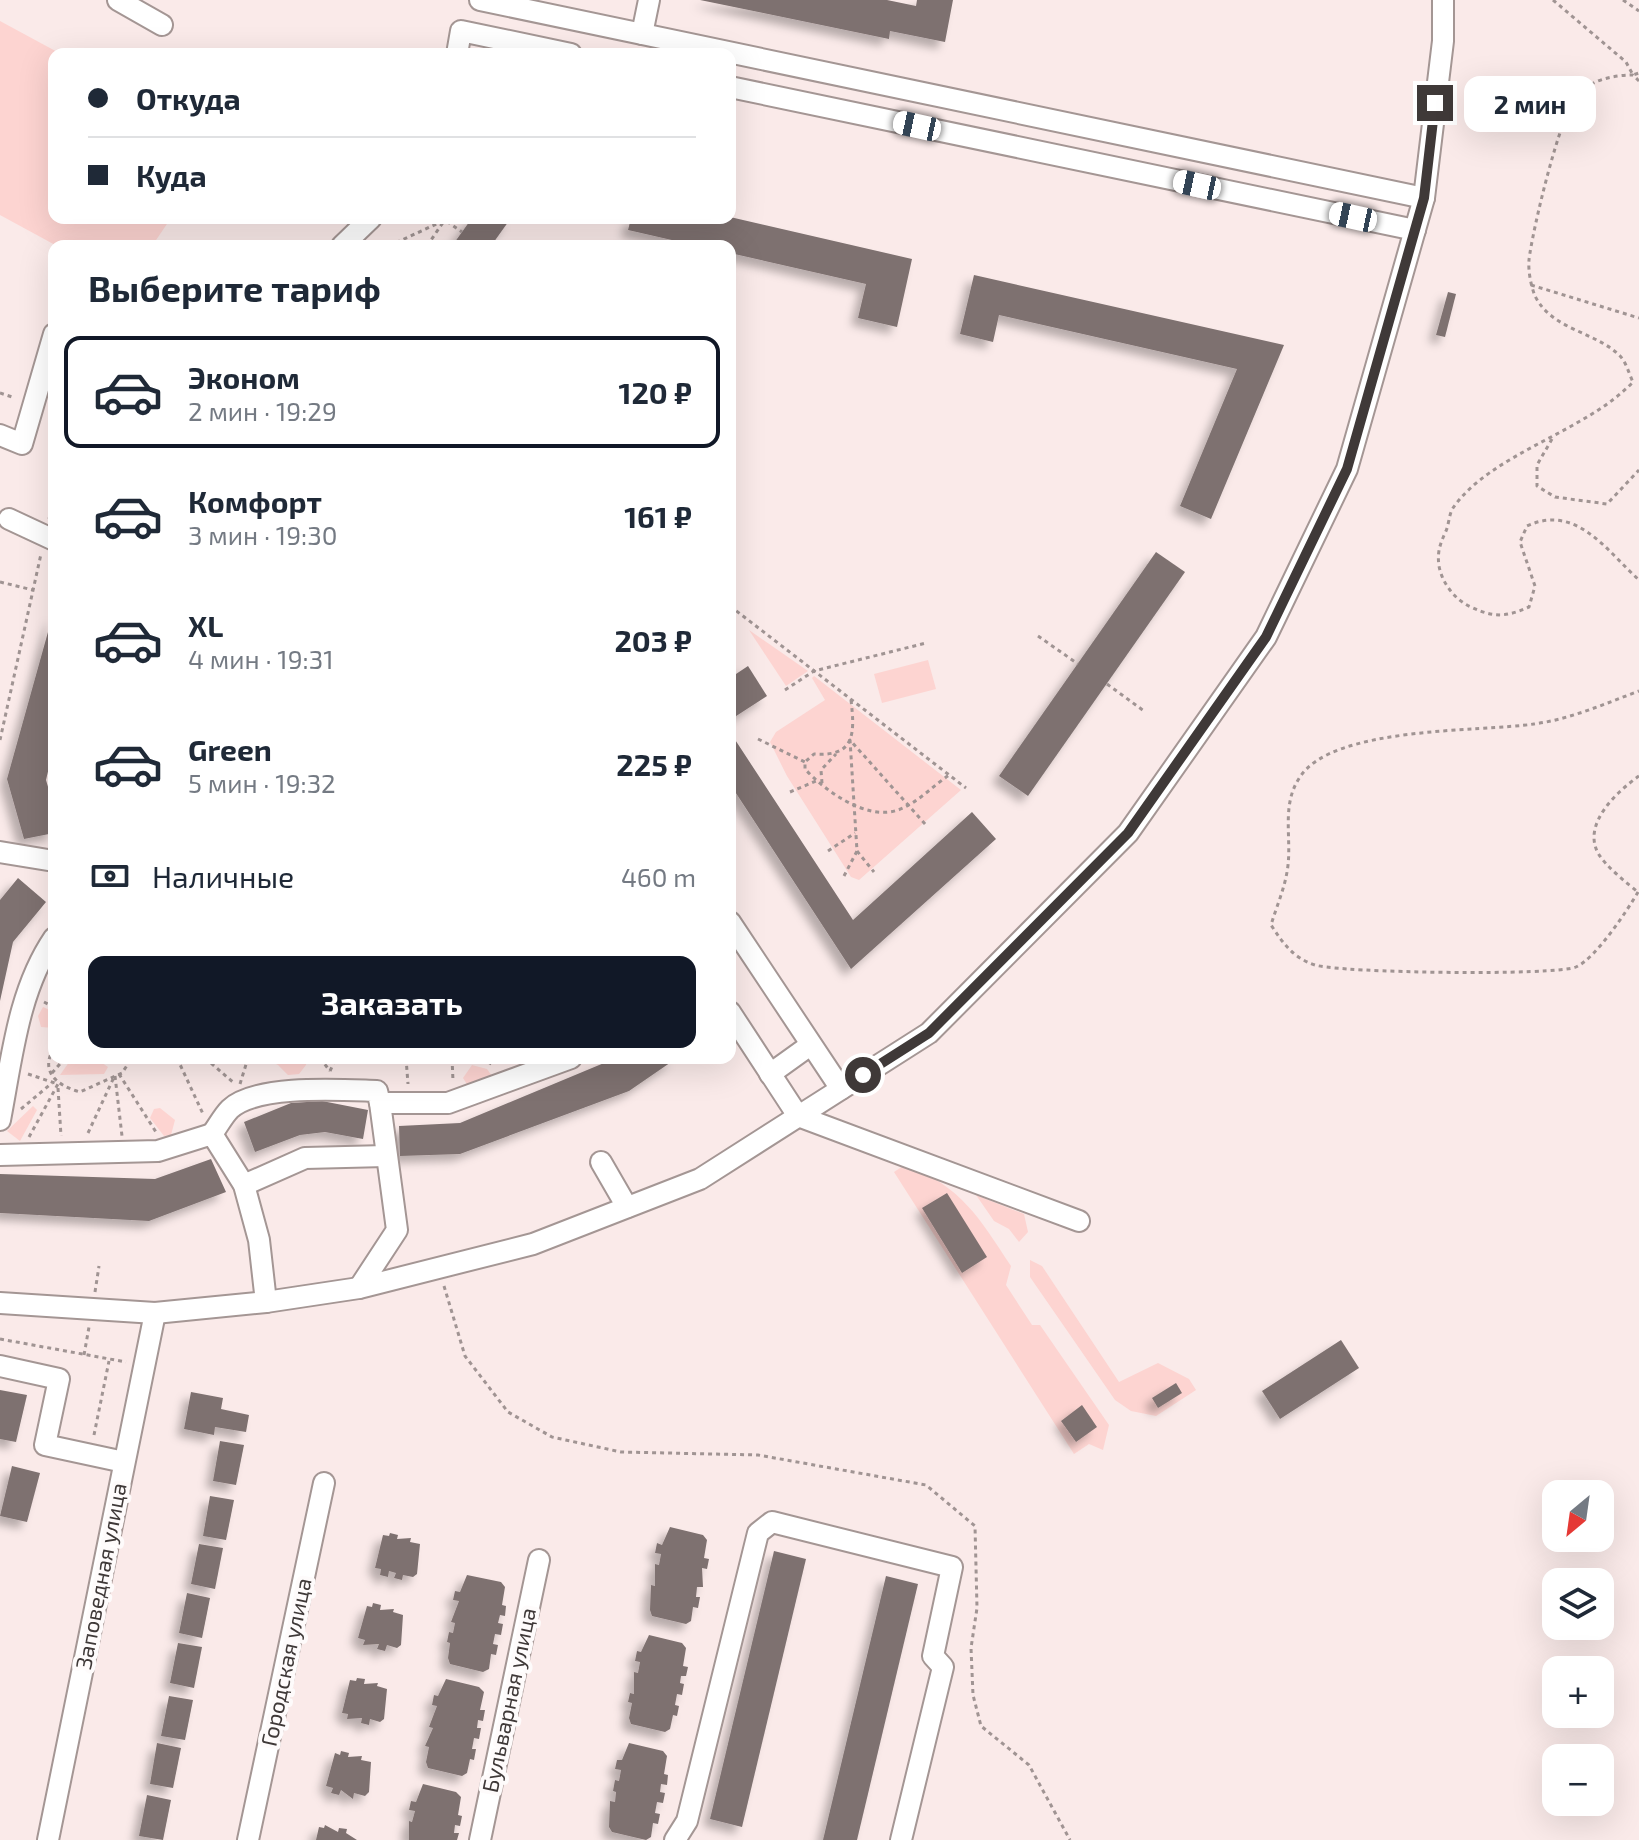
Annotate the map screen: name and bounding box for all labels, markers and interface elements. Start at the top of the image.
callout: 2 мин [1463,75,1595,131]
text: Откуда [136,80,241,116]
route end [1417,85,1453,121]
text: 2 мин [1494,88,1566,119]
car [891,109,943,143]
text: Куда [136,157,207,193]
car [1171,168,1223,202]
car [1327,200,1379,234]
text: Выберите тариф [88,266,381,309]
icon: car [92,356,164,428]
text: Эконом [188,359,300,395]
text: 120 ₽ [618,374,692,410]
text: 2 мин · 19:29 [188,395,337,426]
icon: car [92,480,164,552]
text: Комфорт [188,483,322,519]
text: 161 ₽ [624,498,692,534]
text: 3 мин · 19:30 [188,519,337,550]
icon: car [92,604,164,676]
text: XL [188,607,223,643]
text: 203 ₽ [614,622,692,658]
text: 4 мин · 19:31 [188,643,334,674]
icon: car [92,728,164,800]
text: Green [188,731,272,767]
text: 225 ₽ [616,746,692,782]
text: 5 мин · 19:32 [188,767,336,798]
icon: cash [88,854,132,898]
text: Наличные [152,858,294,894]
text: 460 m [621,861,696,892]
button: Заказать [88,956,696,1048]
route start [845,1057,881,1093]
street label: Заповедная улица [69,1480,132,1671]
north arrow [1542,1480,1614,1552]
map controls [1542,1480,1614,1816]
button: layers [1542,1568,1614,1640]
street label: Городская улица [254,1575,317,1749]
street label: Бульварная улица [476,1605,541,1795]
button: + [1542,1656,1614,1728]
button: − [1542,1744,1614,1816]

